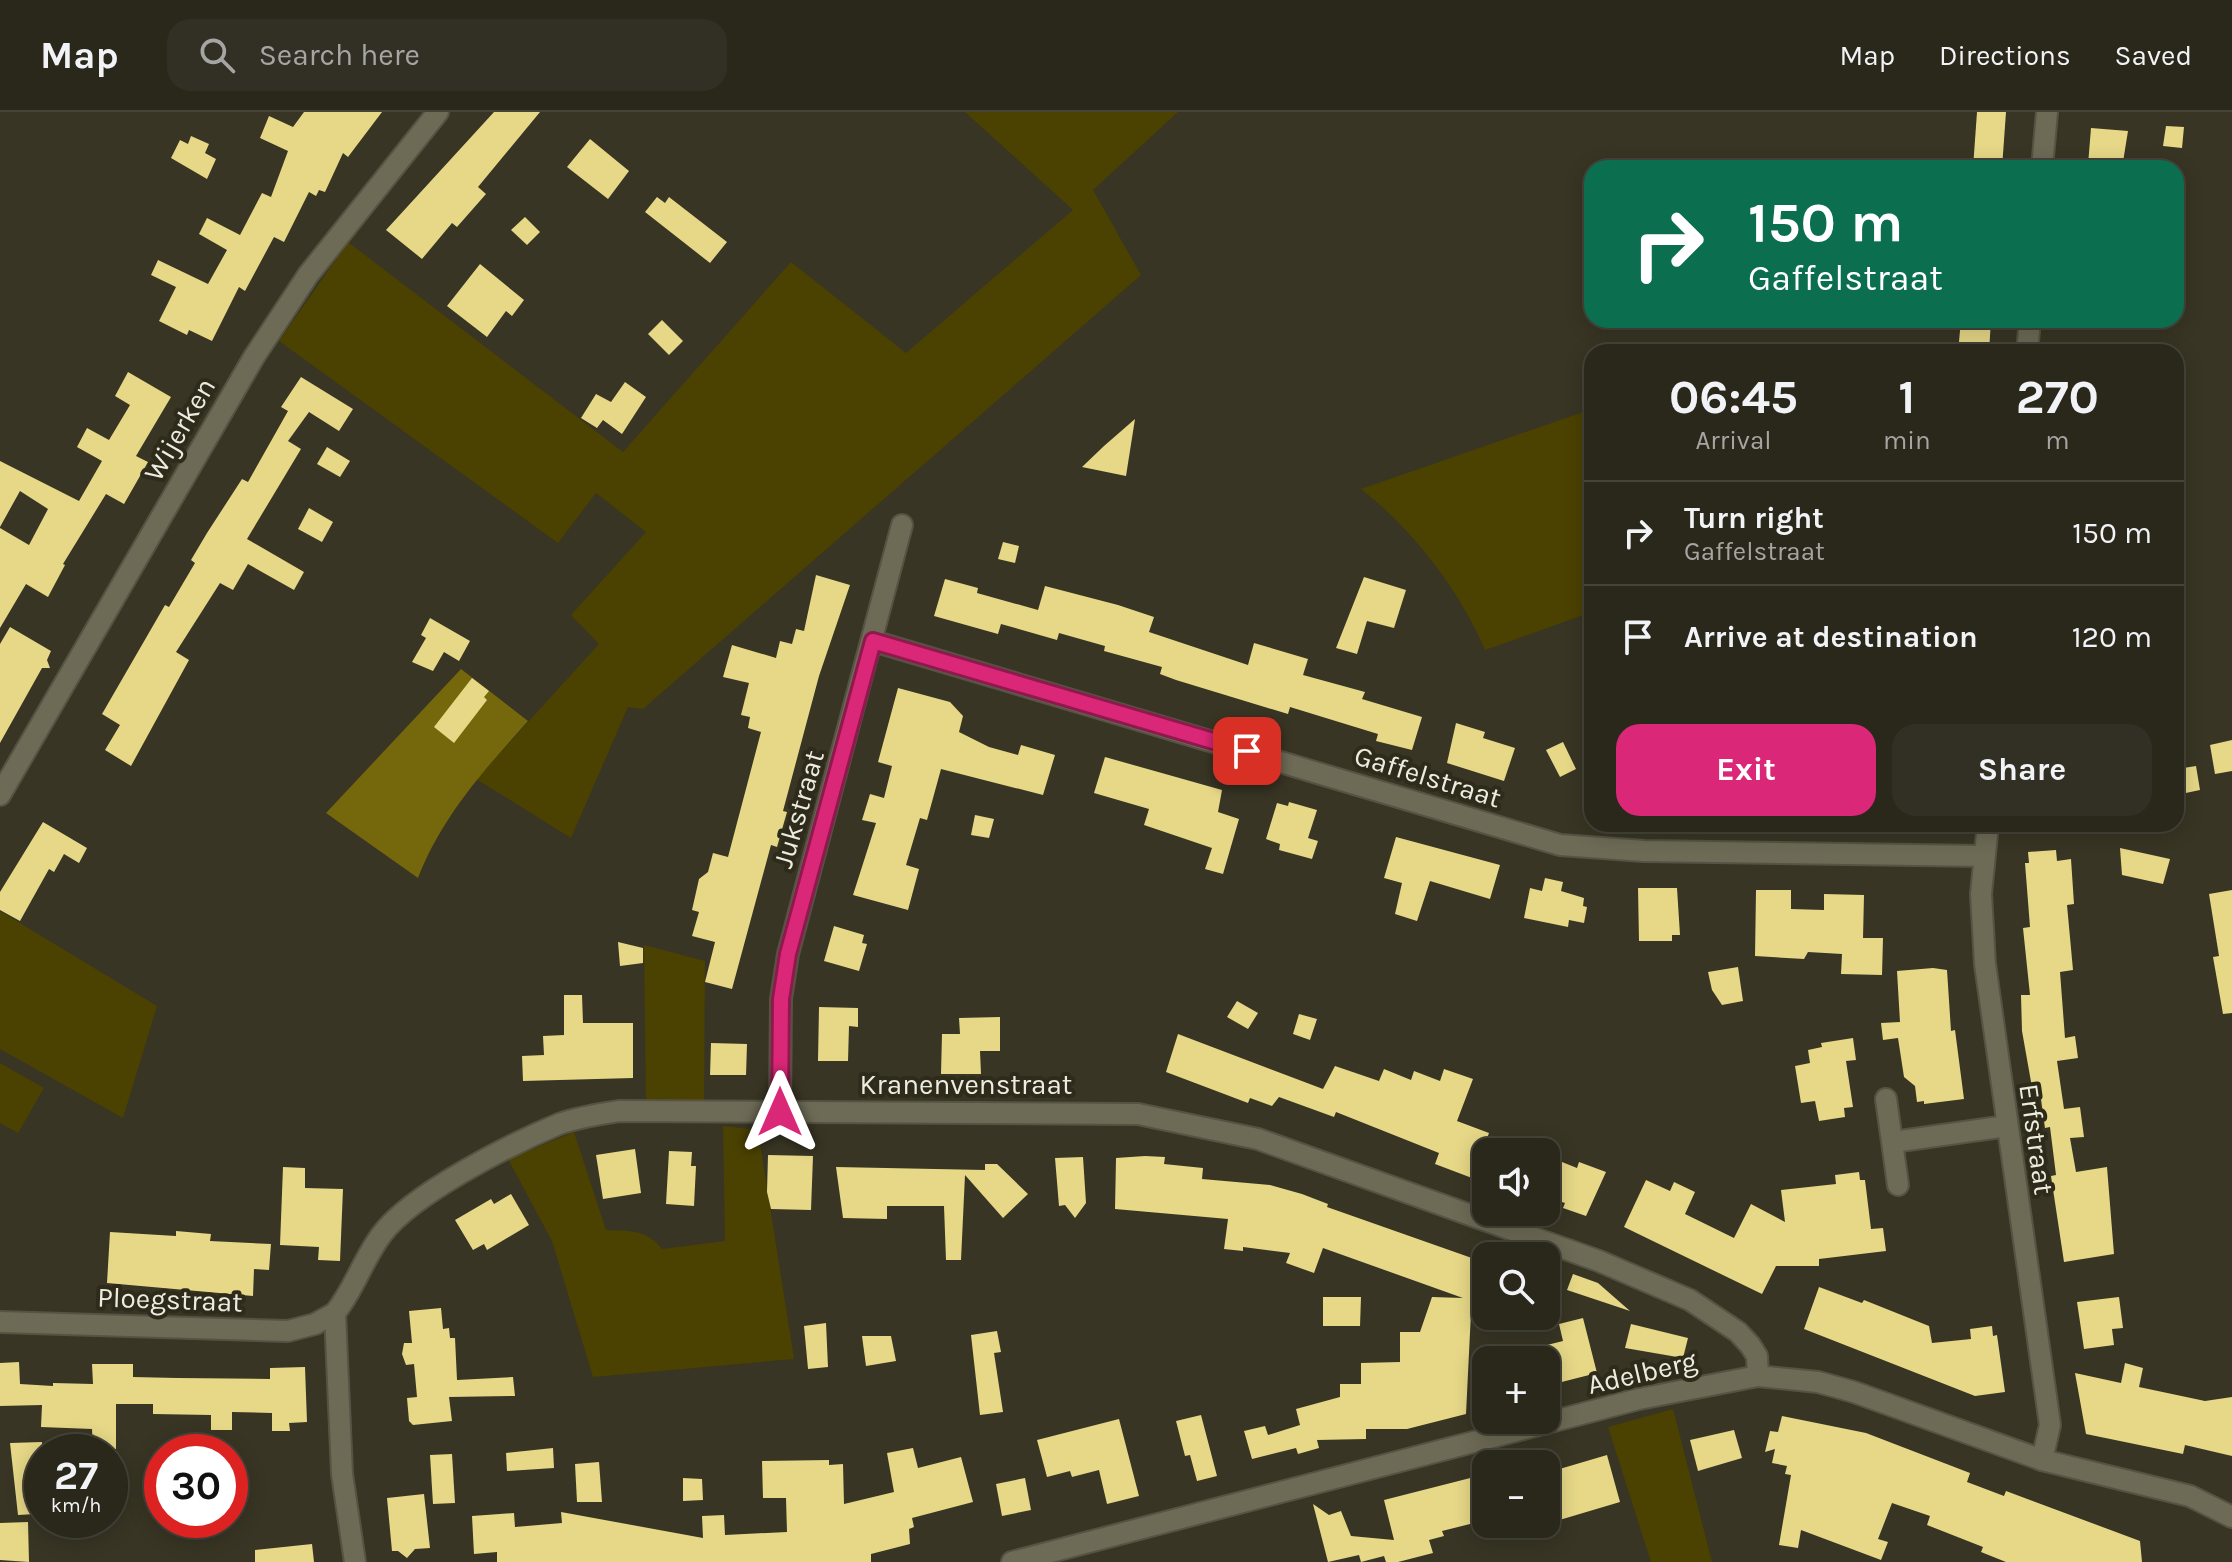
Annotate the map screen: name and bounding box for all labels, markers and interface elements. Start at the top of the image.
search box [167,19,727,91]
text: Map [40,33,119,78]
icon: search [195,33,239,77]
text: Search here [259,37,420,73]
text: Map [1840,39,1895,72]
text: Directions [1939,39,2071,72]
text: Saved [2115,39,2192,72]
text: 150 m [1748,190,1903,255]
icon: right [1616,192,1720,296]
text: Gaffelstraat [1748,257,1943,299]
text: 06:45 [1669,369,1798,425]
text: 1 [1898,369,1915,425]
text: 270 [2016,369,2099,425]
street label: Wijerken [137,372,222,487]
text: Arrival [1695,425,1772,456]
text: min [1883,425,1931,456]
text: m [2045,425,2070,456]
text: Turn right [1684,500,1824,536]
icon: right [1616,511,1660,555]
text: 150 m [2072,515,2152,551]
text: Gaffelstraat [1684,536,1825,567]
icon: arrive [1616,615,1660,659]
text: Arrive at destination [1684,619,1978,655]
text: 120 m [2072,619,2152,655]
pin [1213,717,1281,785]
button: Exit [1616,724,1876,816]
button: Share [1892,724,2152,816]
icon: arrive [1225,729,1269,773]
street label: Gaffelstraat [1351,739,1505,814]
street label: Jukstraat [766,747,831,872]
street label: Kranenvenstraat [860,1068,1072,1101]
position arrow [738,1070,822,1154]
street label: Erfstraat [2012,1082,2061,1197]
map controls [1472,1138,1560,1538]
button: sound [1472,1138,1560,1226]
button: search [1472,1242,1560,1330]
street label: Ploegstraat [97,1280,243,1319]
street label: Adelberg [1584,1344,1700,1401]
button: + [1472,1346,1560,1434]
speed limit sign: 30 [144,1434,248,1538]
button: − [1472,1450,1560,1538]
text: 27 [54,1452,98,1499]
text: km/h [51,1494,101,1517]

